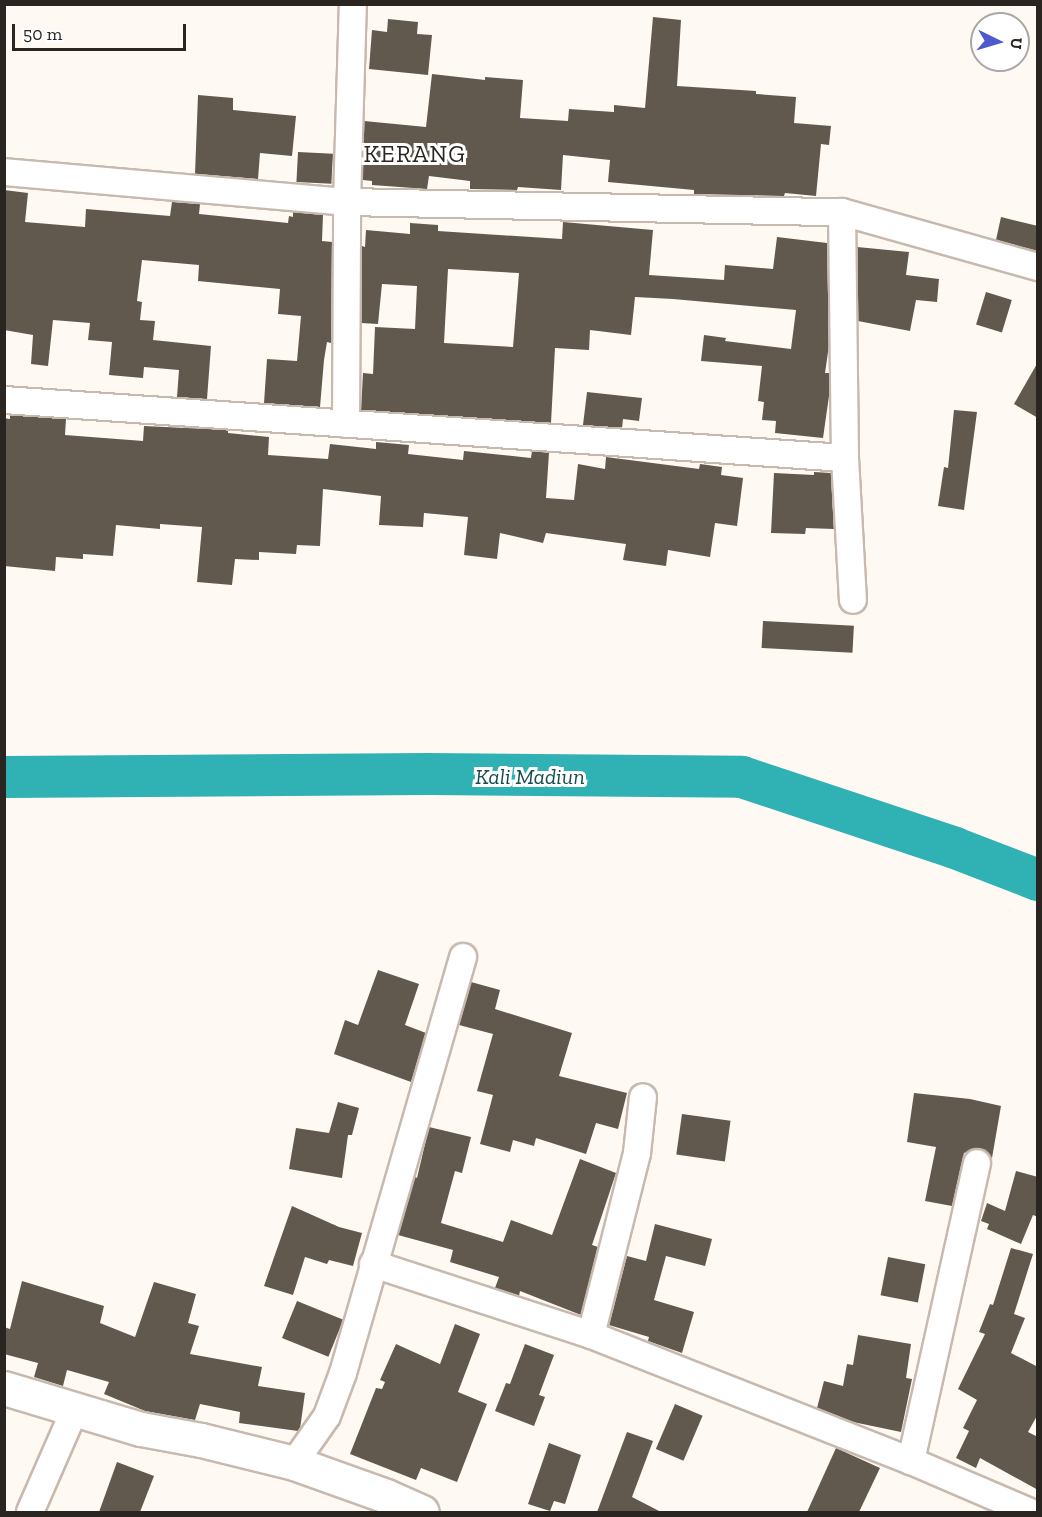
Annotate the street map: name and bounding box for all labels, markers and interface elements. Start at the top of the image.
scale bar [15,12,189,50]
north arrow [970,12,1030,72]
text: 50 m [23,23,62,45]
text: U [1006,37,1026,50]
district label: KERANG [364,140,466,168]
water label: Kali Madiun [475,764,585,790]

